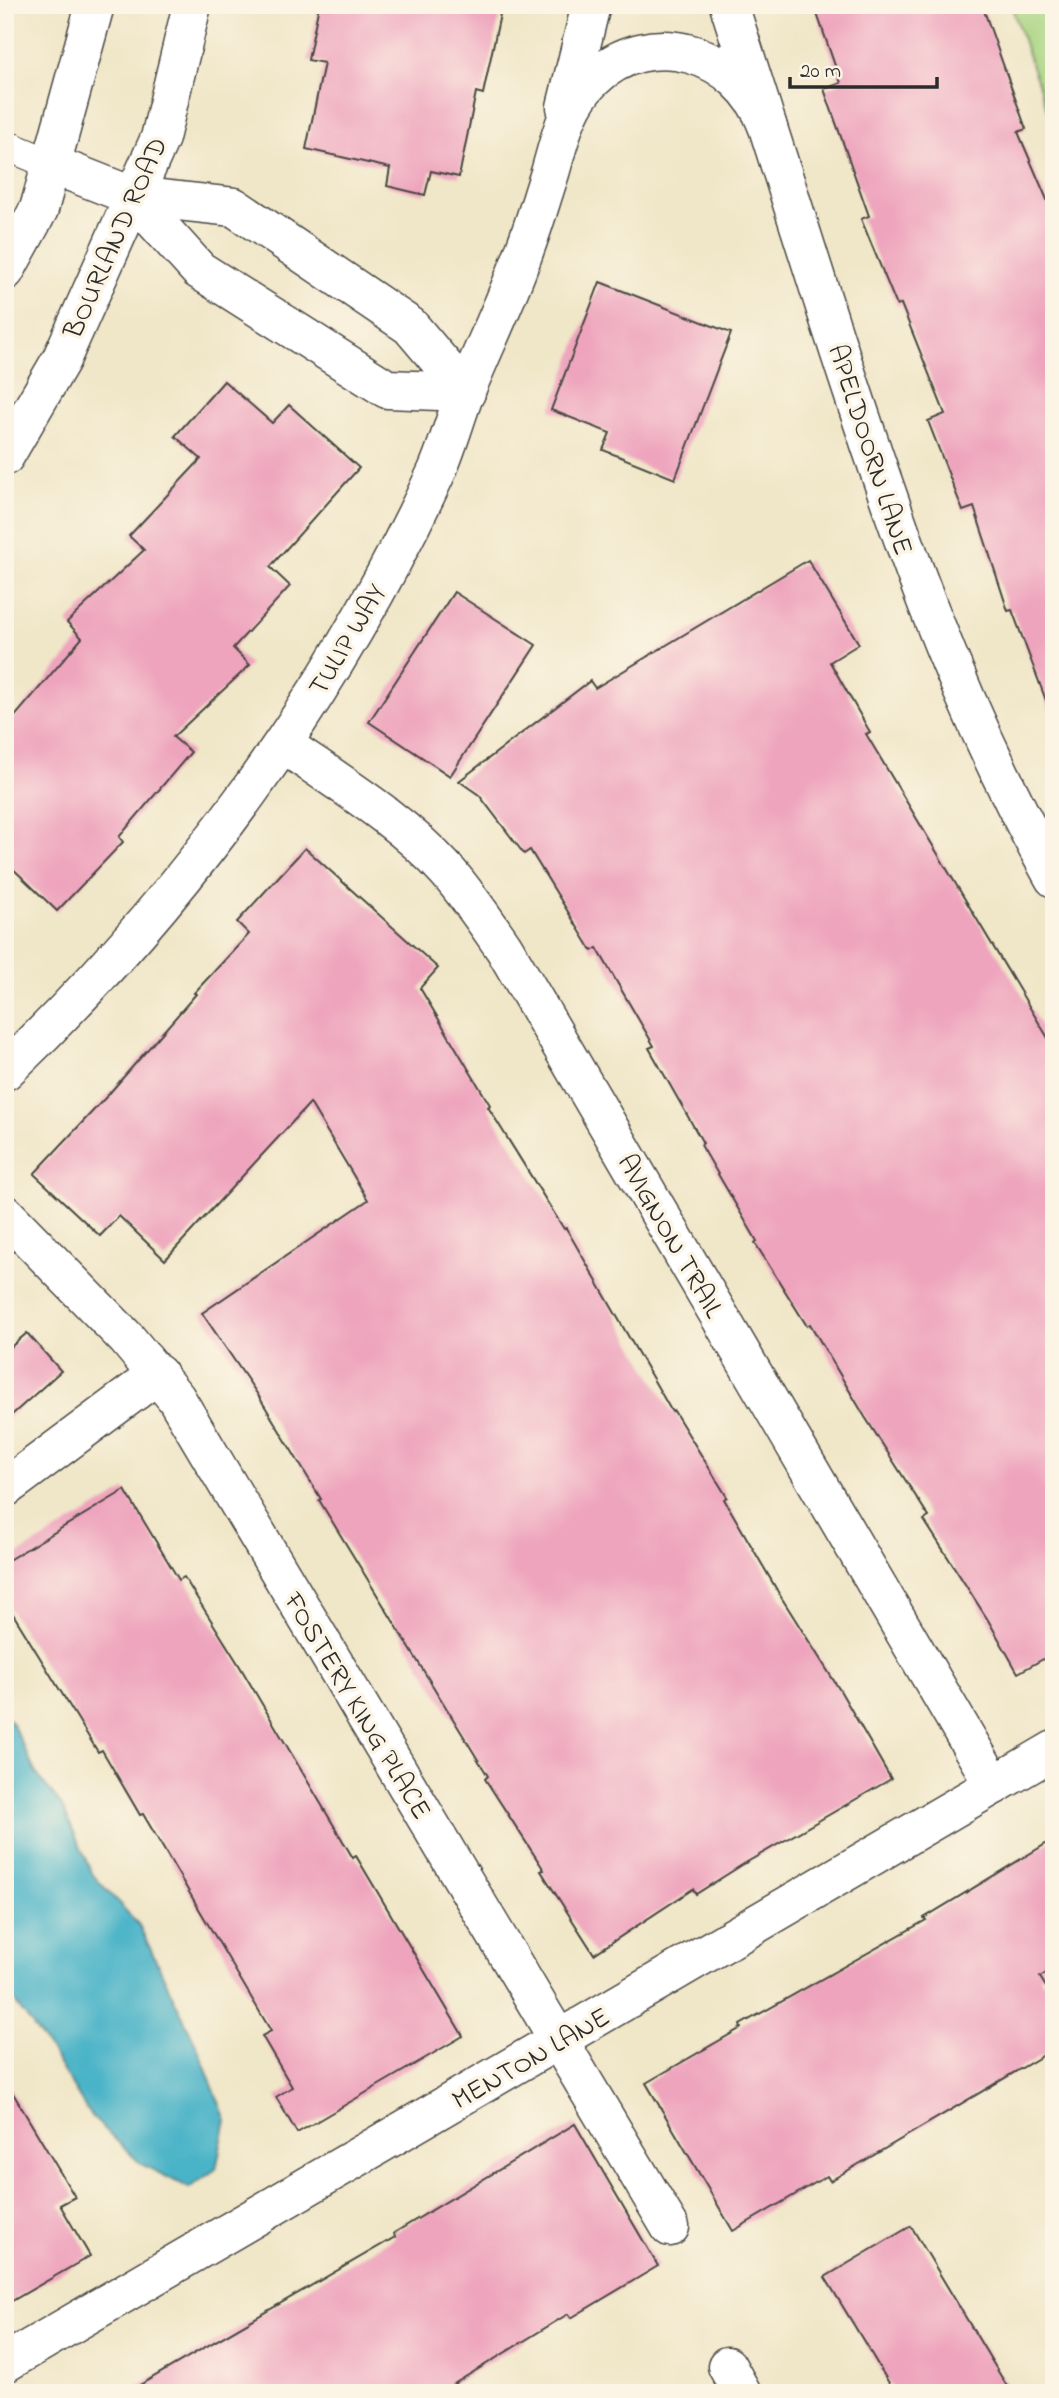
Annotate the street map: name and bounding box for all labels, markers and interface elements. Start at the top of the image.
scale bar [790,46,936,90]
text: 20 m [800,57,841,87]
street label: BOURLAND ROAD [54,131,180,347]
street label: APELDOORN LANE [815,339,922,561]
street label: TULIP WAY [299,577,399,705]
street label: AVIGNON TRAIL [605,1147,733,1327]
street label: FOSTERY KING PLACE [271,1584,440,1828]
street label: MENTON LANE [445,1998,619,2122]

